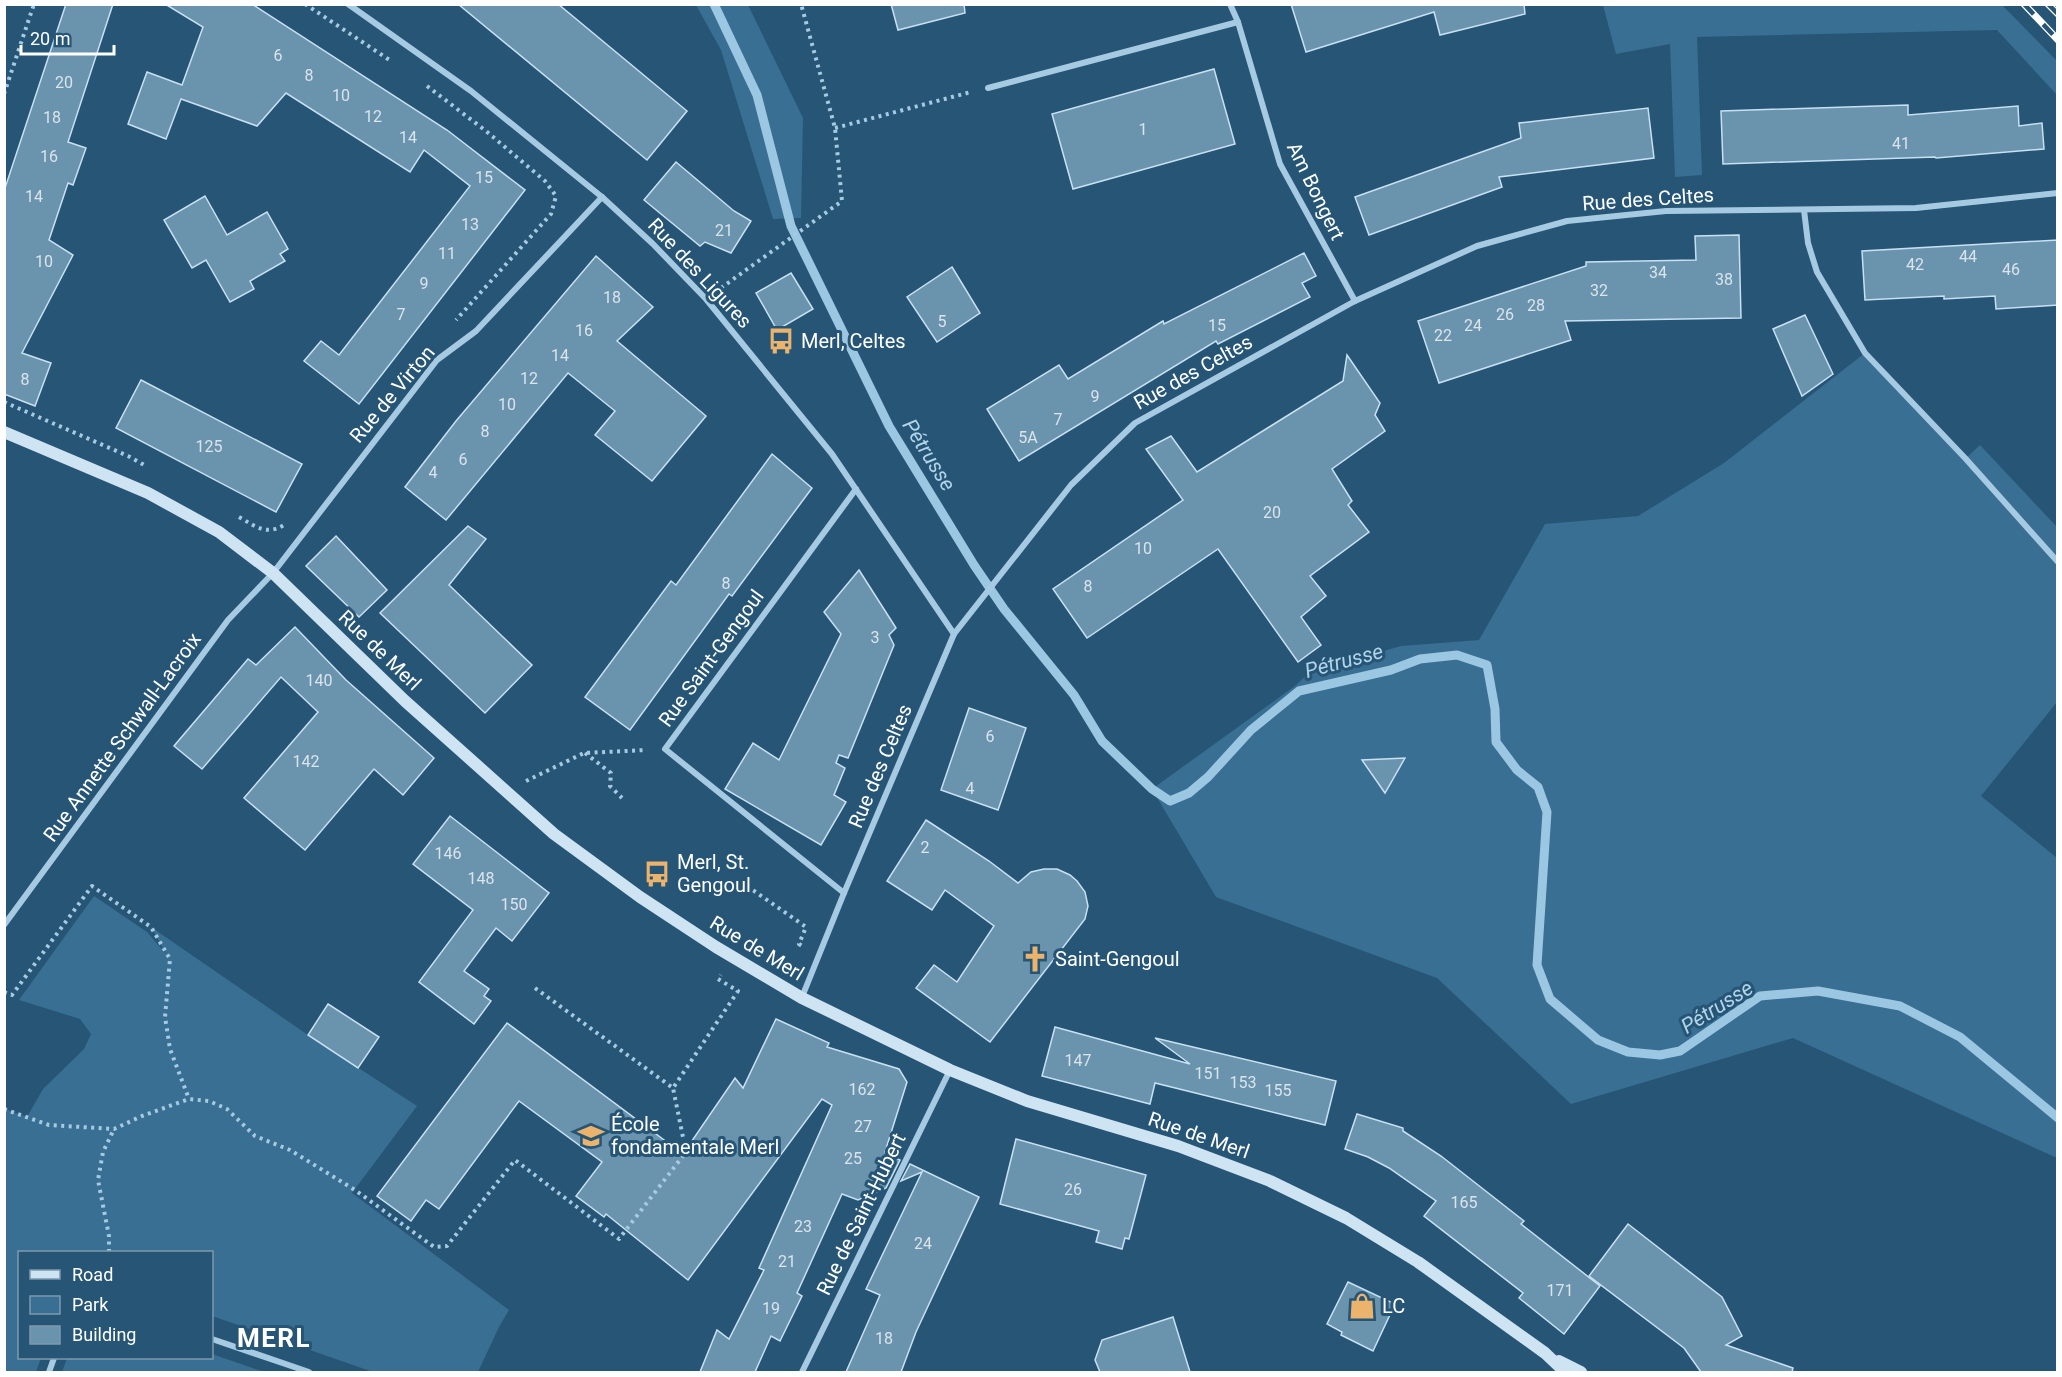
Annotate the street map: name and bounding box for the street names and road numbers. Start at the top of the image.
street label: Am Bongert [1282,138,1350,244]
street label: Rue des Celtes [1581,182,1715,216]
street label: Rue des Ligures [643,213,757,333]
street label: Rue des Celtes [1129,329,1257,415]
street label: Rue de Virton [344,341,440,447]
street label: Rue Saint-Gengoul [653,585,769,731]
street label: Rue de Merl [334,605,426,695]
street label: Rue Annette Schwall-Lacroix [38,628,206,846]
street label: Rue des Celtes [843,701,917,831]
street label: Rue de Merl [706,911,808,985]
street label: Rue de Merl [1145,1106,1253,1164]
street label: Rue de Saint-Hubert [811,1129,911,1299]

